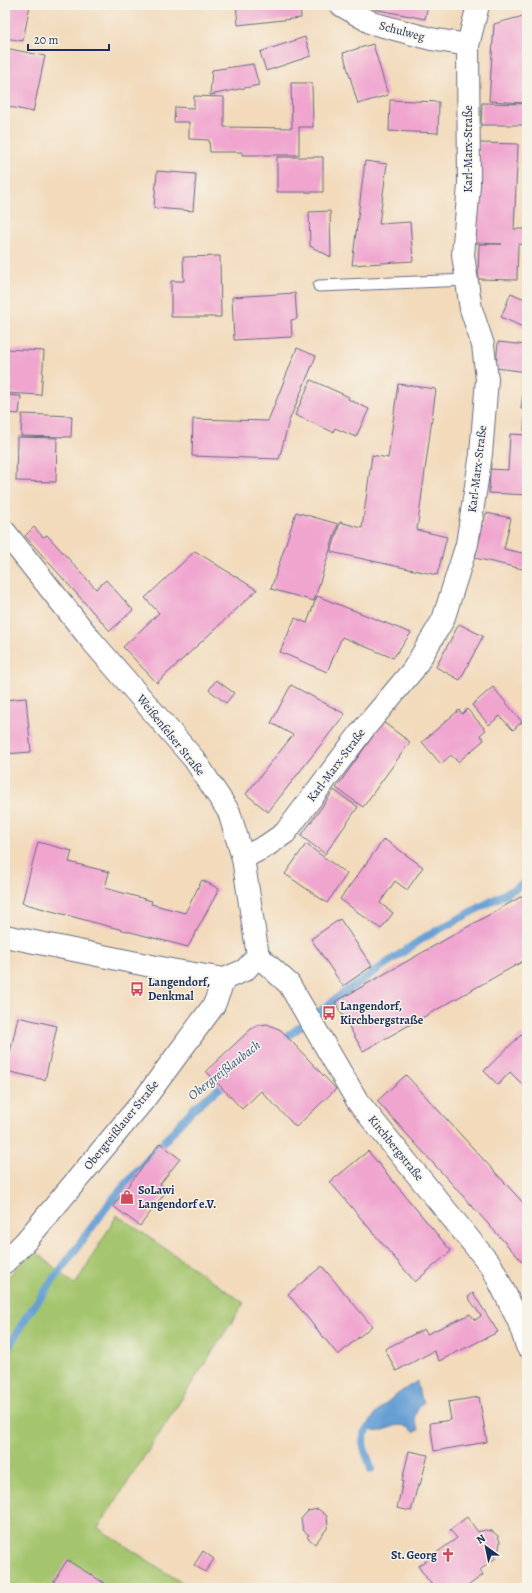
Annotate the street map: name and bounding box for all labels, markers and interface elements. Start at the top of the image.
street label: Schulweg [377,17,427,45]
scale bar [28,26,109,52]
text: 20 m [34,32,58,48]
street label: Karl-Marx-Straße [460,105,476,193]
street label: Karl-Marx-Straße [464,424,490,514]
street label: Weißenfelser Straße [133,690,209,779]
street label: Karl-Marx-Straße [303,725,369,805]
place label: Langendorf, Denkmal [148,974,210,1004]
bus stop icon: Langendorf, Denkmal [129,981,145,997]
place label: Langendorf, Kirchbergstraße [340,998,424,1028]
bus stop icon: Langendorf, Kirchbergstraße [321,1005,337,1021]
water label: Obergreißlaubach [184,1036,264,1104]
street label: Obergreißlauer Straße [80,1077,162,1173]
street label: Kirchbergstraße [365,1112,427,1184]
place label: SoLawi Langendorf e.V. [138,1182,216,1212]
shop icon: SoLawi Langendorf e.V. [119,1189,135,1205]
north arrow [466,1527,506,1567]
text: N [473,1531,488,1548]
place label: St. Georg [391,1547,438,1563]
church icon: St. Georg [440,1547,456,1563]

